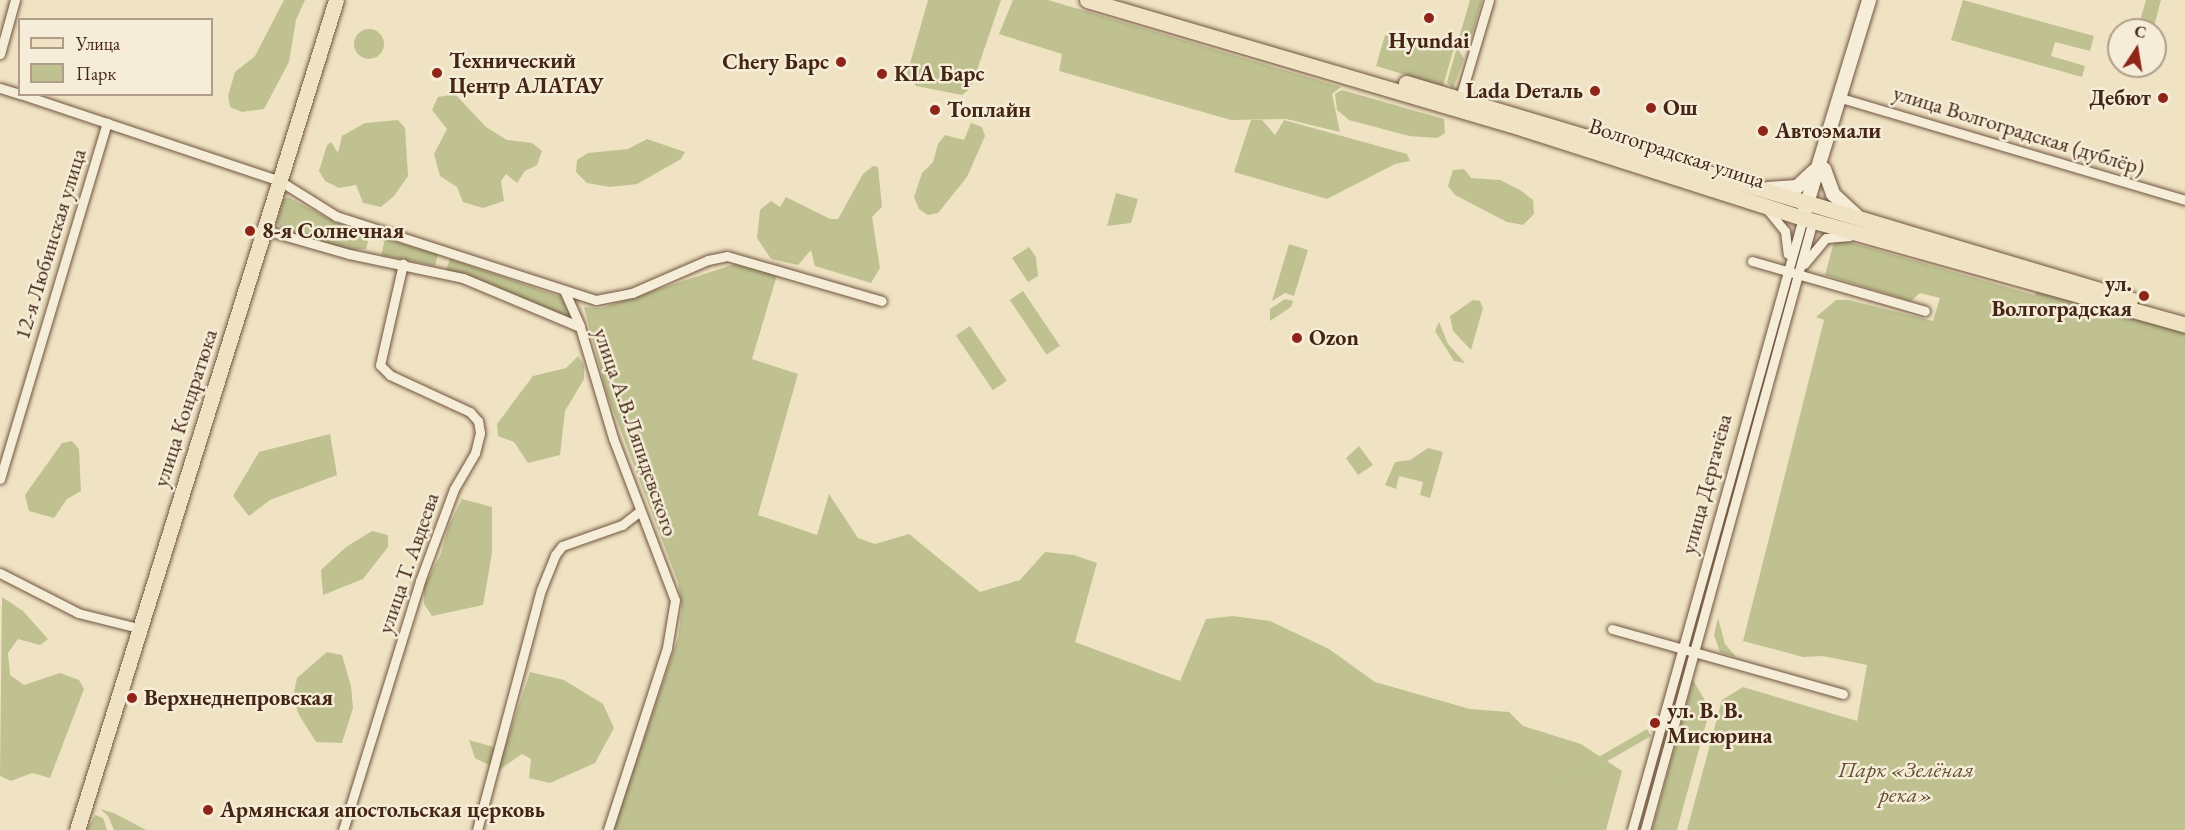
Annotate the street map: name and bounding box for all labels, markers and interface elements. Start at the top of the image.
marker: Hyundai [1422,11,1436,25]
legend [18,18,213,96]
north arrow [2107,18,2167,78]
text: С [2133,20,2148,43]
place label: Hyundai [1388,28,1470,54]
text: Улица [76,32,120,55]
place label: Технический Центр АЛАТАУ [449,47,604,98]
place label: Chery Барс [722,49,829,75]
marker: Chery Барс [834,55,848,69]
place label: KIA Барс [894,61,985,87]
text: Парк [76,62,116,85]
marker: Технический Центр АЛАТАУ [430,66,444,80]
marker: KIA Барс [875,67,889,81]
place label: Lada Dеталь [1465,78,1583,104]
street label: улица Волгоградская (дублёр) [1890,79,2148,181]
marker: Lada Dеталь [1588,84,1602,98]
place label: Дебют [2089,85,2151,111]
marker: Дебют [2156,91,2170,105]
place label: Ош [1663,95,1698,121]
place label: Топлайн [947,97,1031,123]
marker: Ош [1644,101,1658,115]
marker: Топлайн [928,103,942,117]
street label: Волгоградская улица [1586,112,1768,194]
place label: Автоэмали [1775,118,1881,144]
marker: Автоэмали [1756,124,1770,138]
street label: 12-я Любинская улица [8,145,92,343]
place label: 8-я Солнечная [262,218,404,244]
marker: 8-я Солнечная [243,224,257,238]
place label: ул. Волгоградская [1992,270,2132,322]
marker: ул. Волгоградская [2137,289,2151,303]
street label: улица А.В.Ляпидевского [588,324,684,540]
place label: Ozon [1309,325,1359,351]
street label: улица Кондратюка [147,326,223,490]
marker: Ozon [1290,331,1304,345]
street label: улица Дергачёва [1675,411,1737,557]
street label: улица Т. Авдеева [371,489,445,637]
place label: Верхнеднепровская [144,685,333,711]
marker: Верхнеднепровская [125,691,139,705]
place label: ул. В. В. Мисюрина [1667,697,1772,748]
marker: ул. В. В. Мисюрина [1648,716,1662,730]
park label: Парк «Зелёная река» [1838,756,1974,807]
place label: Армянская апостольская церковь [220,797,545,823]
marker: Армянская апостольская церковь [201,803,215,817]

